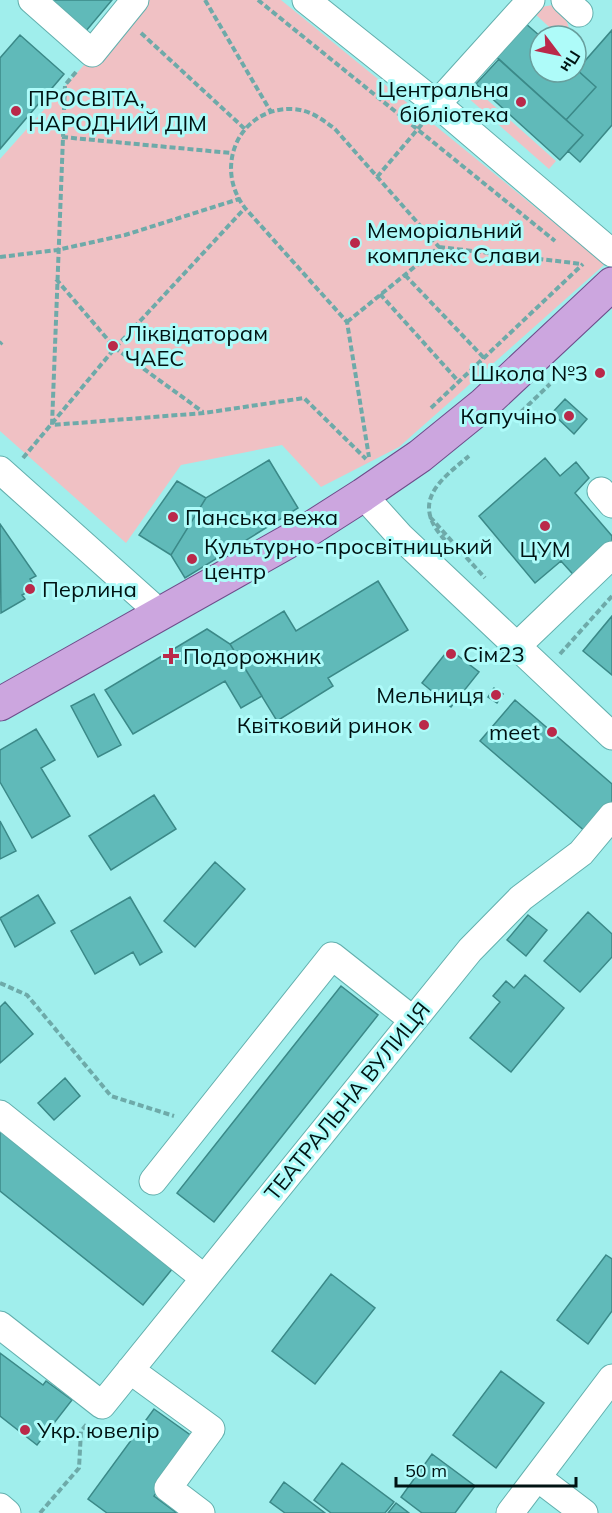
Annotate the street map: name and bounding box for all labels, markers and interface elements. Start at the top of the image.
north arrow [528,24,588,84]
text: Пн [556,47,585,77]
place label: Центральна бібліотека [378,75,509,128]
place label: ПРОСВІТА, НАРОДНИЙ ДІМ [28,84,207,137]
marker: Центральна бібліотека [514,95,528,109]
marker: ПРОСВІТА, НАРОДНИЙ ДІМ [9,104,23,118]
place label: Меморіальний комплекс Слави [367,216,540,269]
marker: Меморіальний комплекс Слави [348,236,362,250]
place label: Ліквідаторам ЧАЕС [125,319,268,372]
marker: Ліквідаторам ЧАЕС [106,339,120,353]
place label: Школа №3 [471,359,588,387]
marker: Школа №3 [593,366,607,380]
place label: Капучіно [460,402,557,430]
marker: Капучіно [562,409,576,423]
place label: Панська вежа [185,503,338,531]
marker: Панська вежа [166,510,180,524]
marker: ЦУМ [538,519,552,533]
place label: Культурно-просвітницький центр [204,532,493,585]
place label: ЦУМ [519,535,571,563]
marker: Культурно-просвітницький центр [185,552,199,566]
place label: Перлина [42,575,137,603]
marker: Перлина [23,582,37,596]
place label: Сім23 [463,640,525,668]
place label: Подорожник [183,642,321,670]
marker: Сім23 [444,647,458,661]
marker: Подорожник [164,649,178,663]
place label: Мельниця [376,681,484,709]
marker: Мельниця [489,688,503,702]
place label: Квітковий ринок [237,711,412,739]
marker: Квітковий ринок [417,718,431,732]
place label: meet [489,718,540,746]
marker: meet [545,725,559,739]
street label: ТЕАТРАЛЬНА ВУЛИЦЯ [258,996,436,1206]
place label: Укр. ювелір [36,1416,160,1444]
marker: Укр. ювелір [18,1423,32,1437]
scale bar [396,1450,576,1488]
text: 50 m [405,1459,447,1482]

